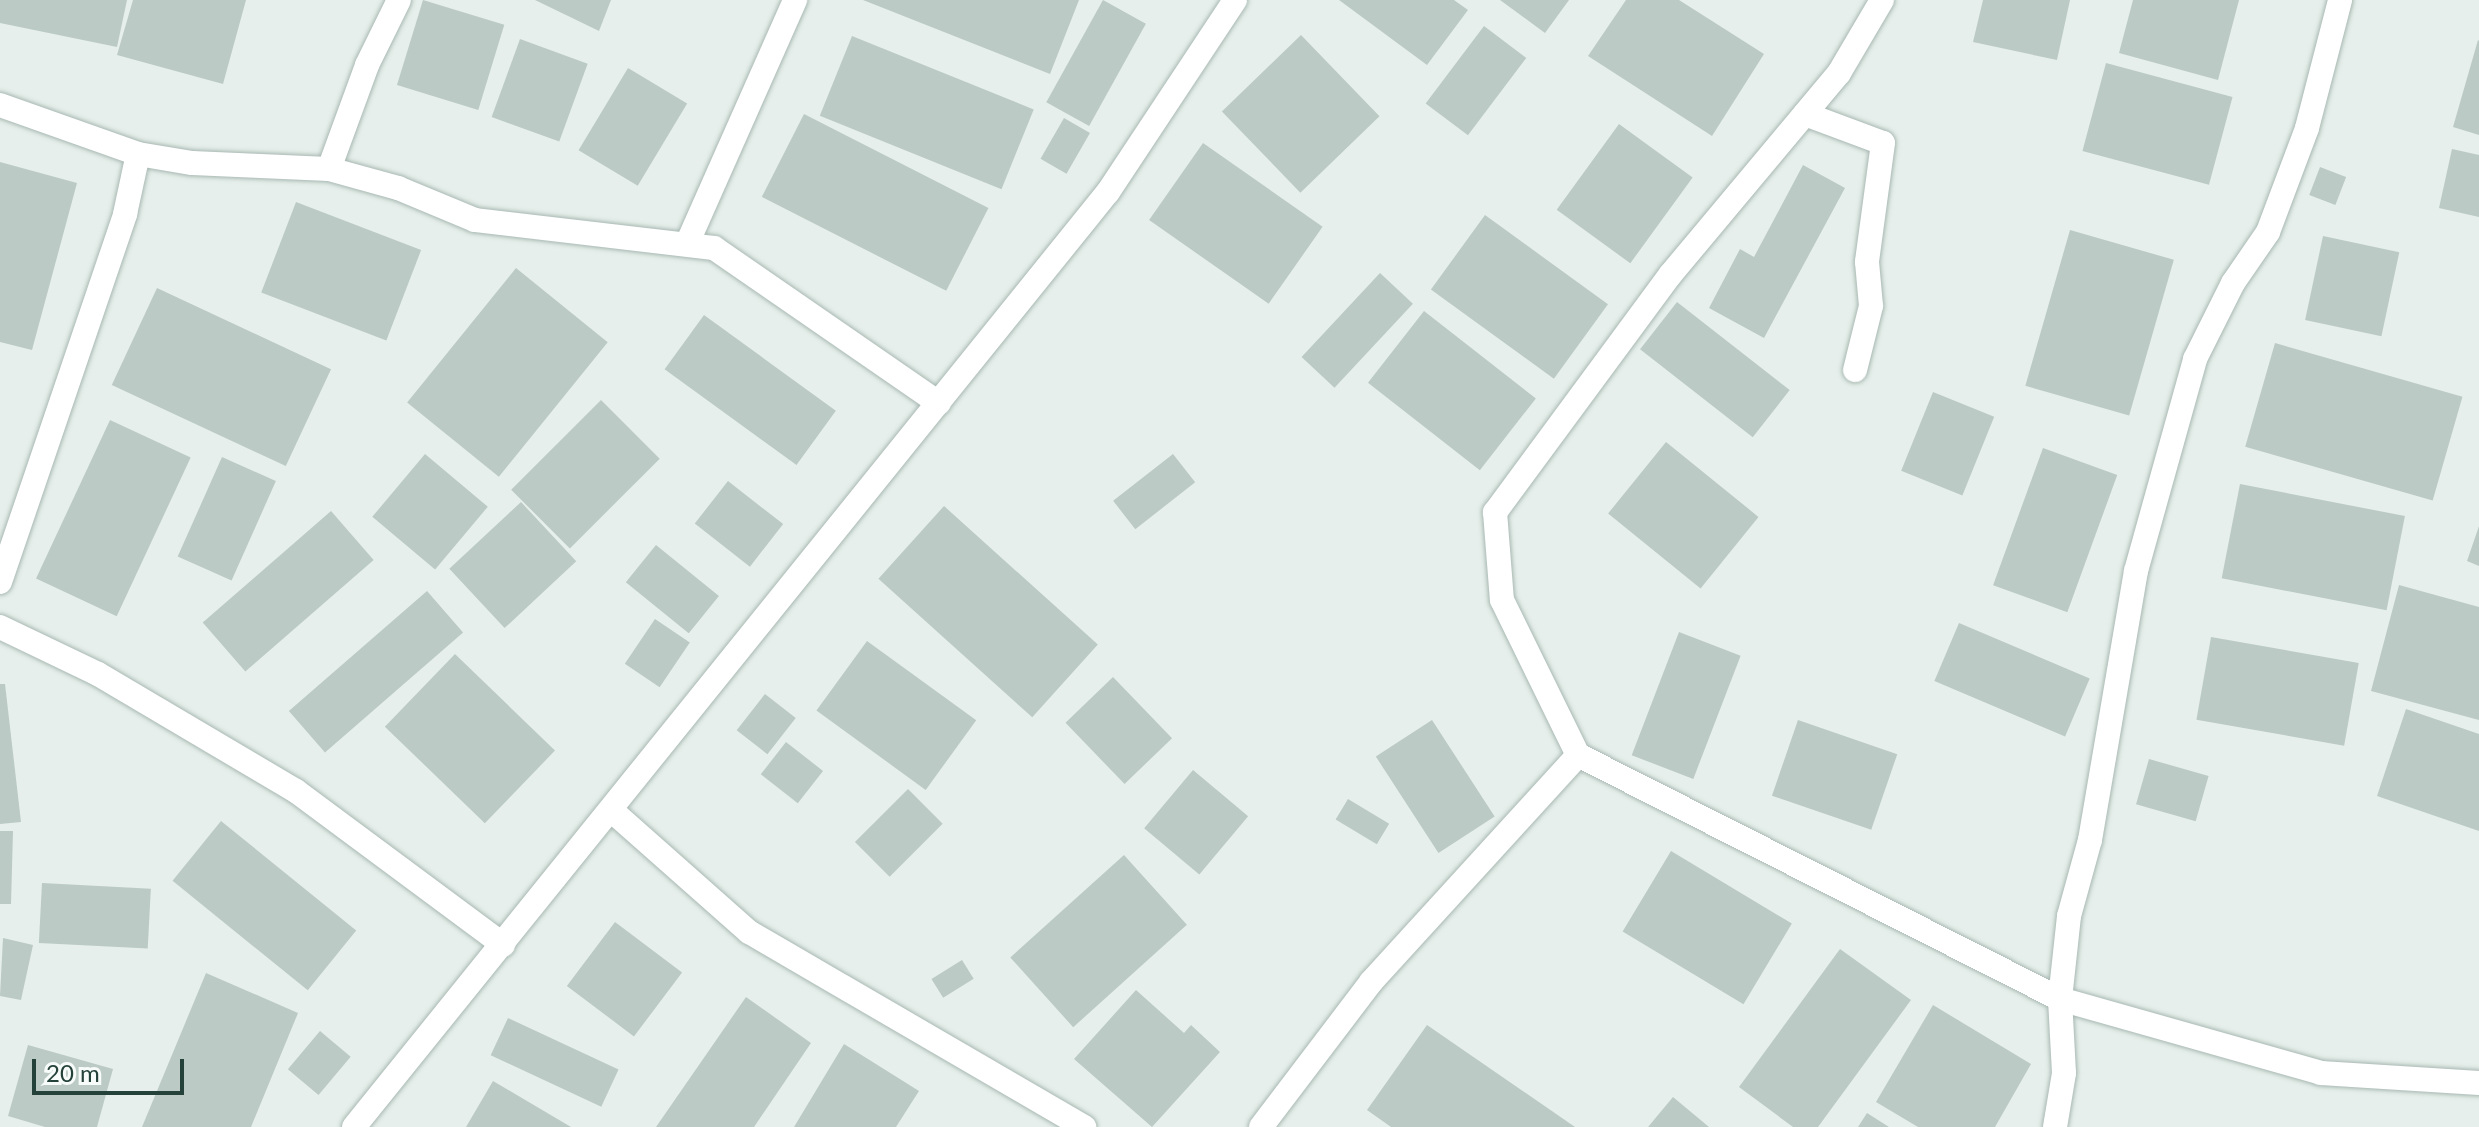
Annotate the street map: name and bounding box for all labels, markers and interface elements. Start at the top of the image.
scale bar [36,1043,188,1093]
text: 20 m [46,1058,100,1087]

